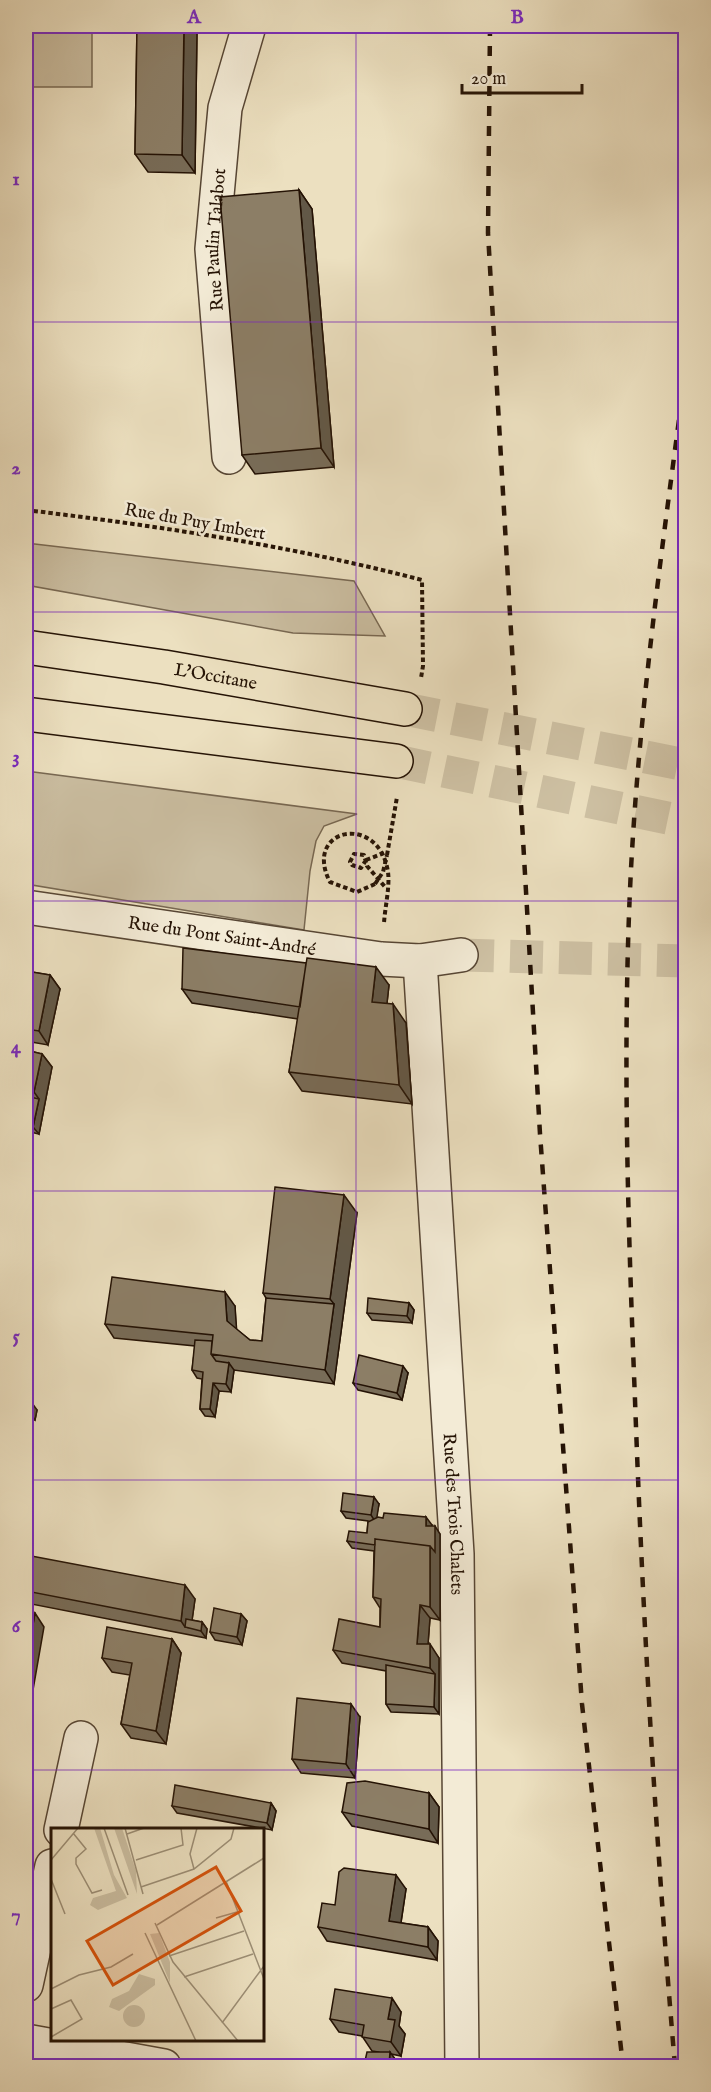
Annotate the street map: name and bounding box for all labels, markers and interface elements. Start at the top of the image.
text: A [186,5,202,30]
text: B [510,5,524,30]
scale bar [462,57,582,95]
text: 20 m [471,68,506,91]
text: 1 [12,167,20,192]
street label: Rue Paulin Talabot [202,167,232,312]
text: 2 [11,456,21,481]
street label: Rue du Puy Imbert [122,499,267,546]
street label: L'Occitane [172,659,259,696]
text: 3 [12,745,20,770]
street label: Rue du Pont Saint-André [126,912,317,962]
text: 4 [11,1035,22,1060]
text: 5 [12,1324,20,1349]
street label: Rue des Trois Chalets [436,1432,467,1595]
text: 6 [12,1614,22,1639]
inset map [51,1828,264,2041]
text: 7 [11,1903,21,1928]

